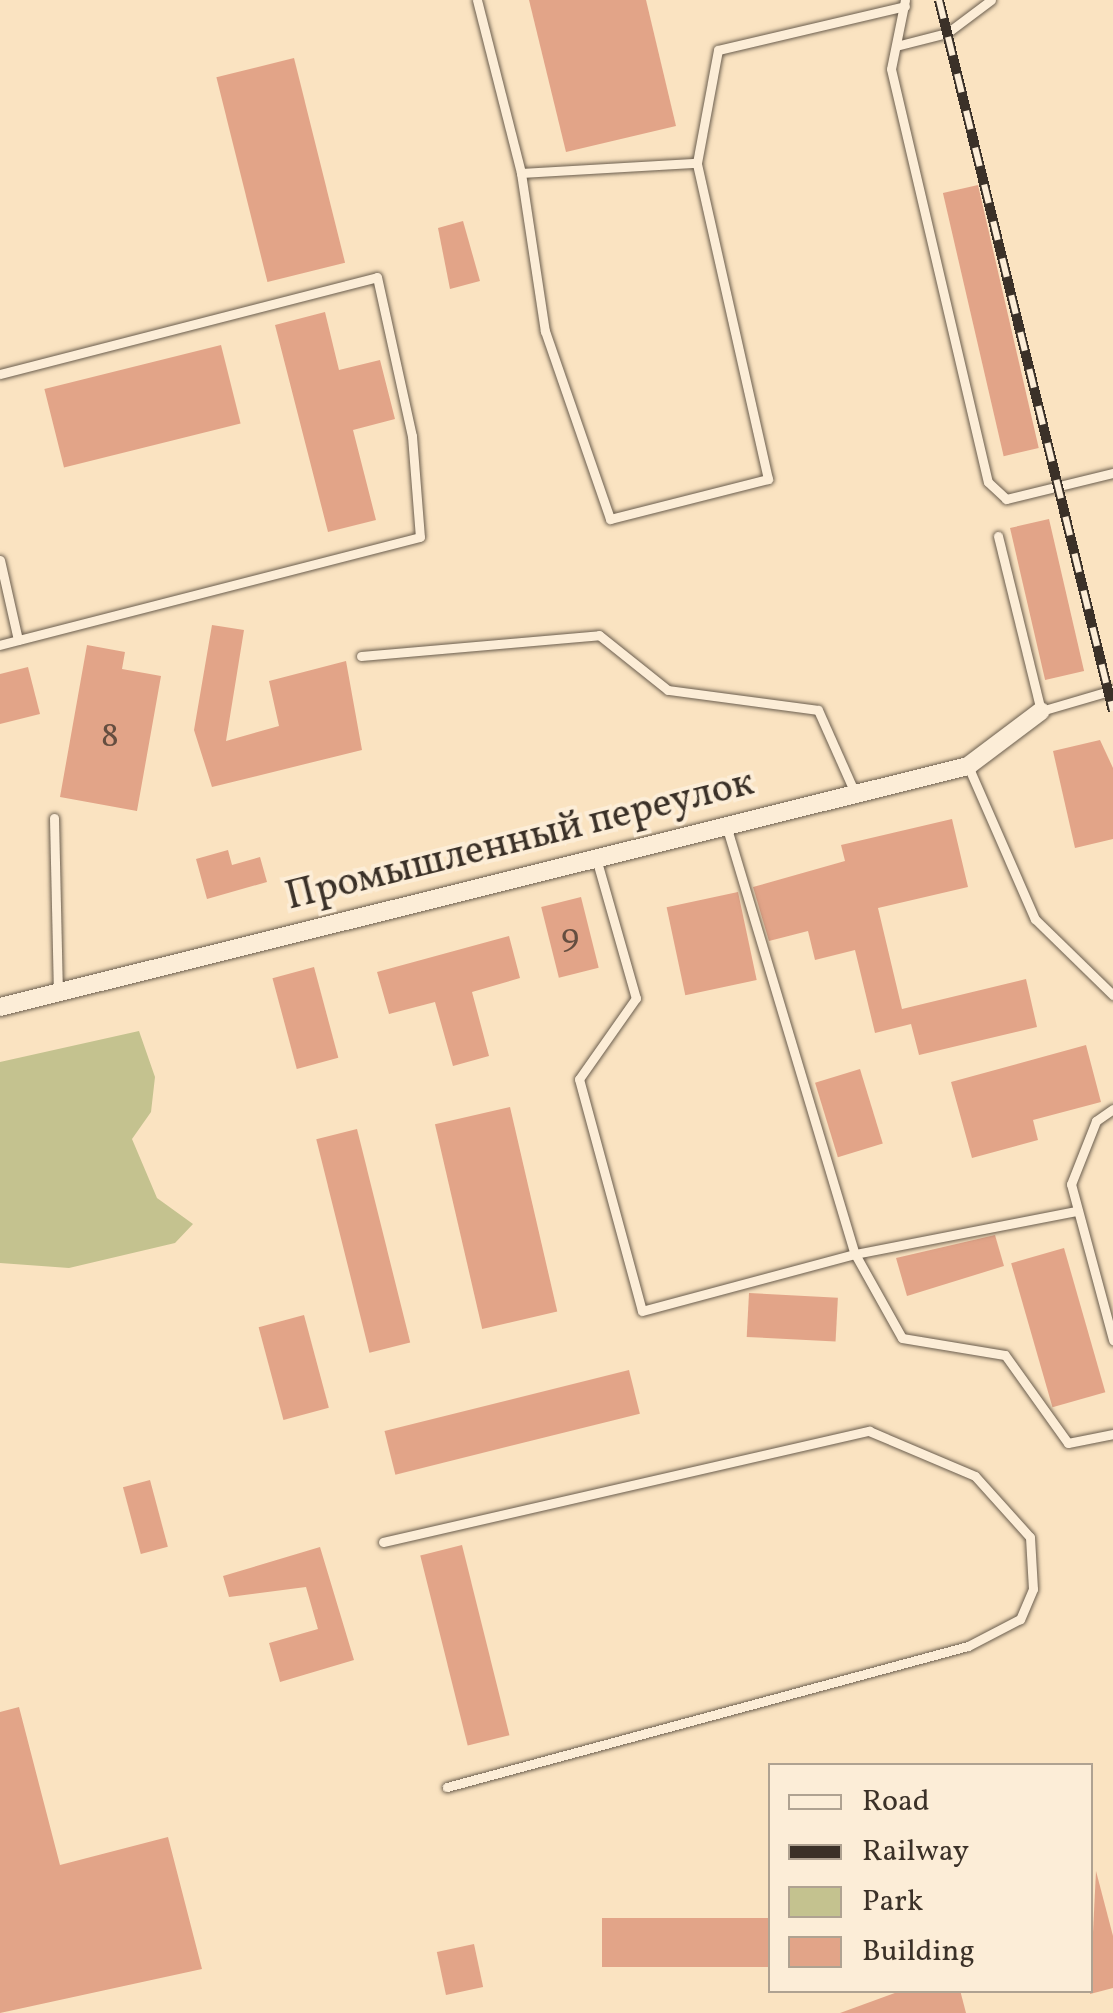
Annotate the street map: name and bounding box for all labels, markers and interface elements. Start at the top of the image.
house number: 8 [101,716,119,758]
street label: Промышленный переулок [281,760,759,922]
house number: 9 [561,916,579,958]
legend [768,1763,1093,1993]
text: Road [862,1781,930,1823]
text: Railway [862,1831,969,1873]
text: Park [862,1881,923,1923]
text: Building [862,1931,975,1973]

